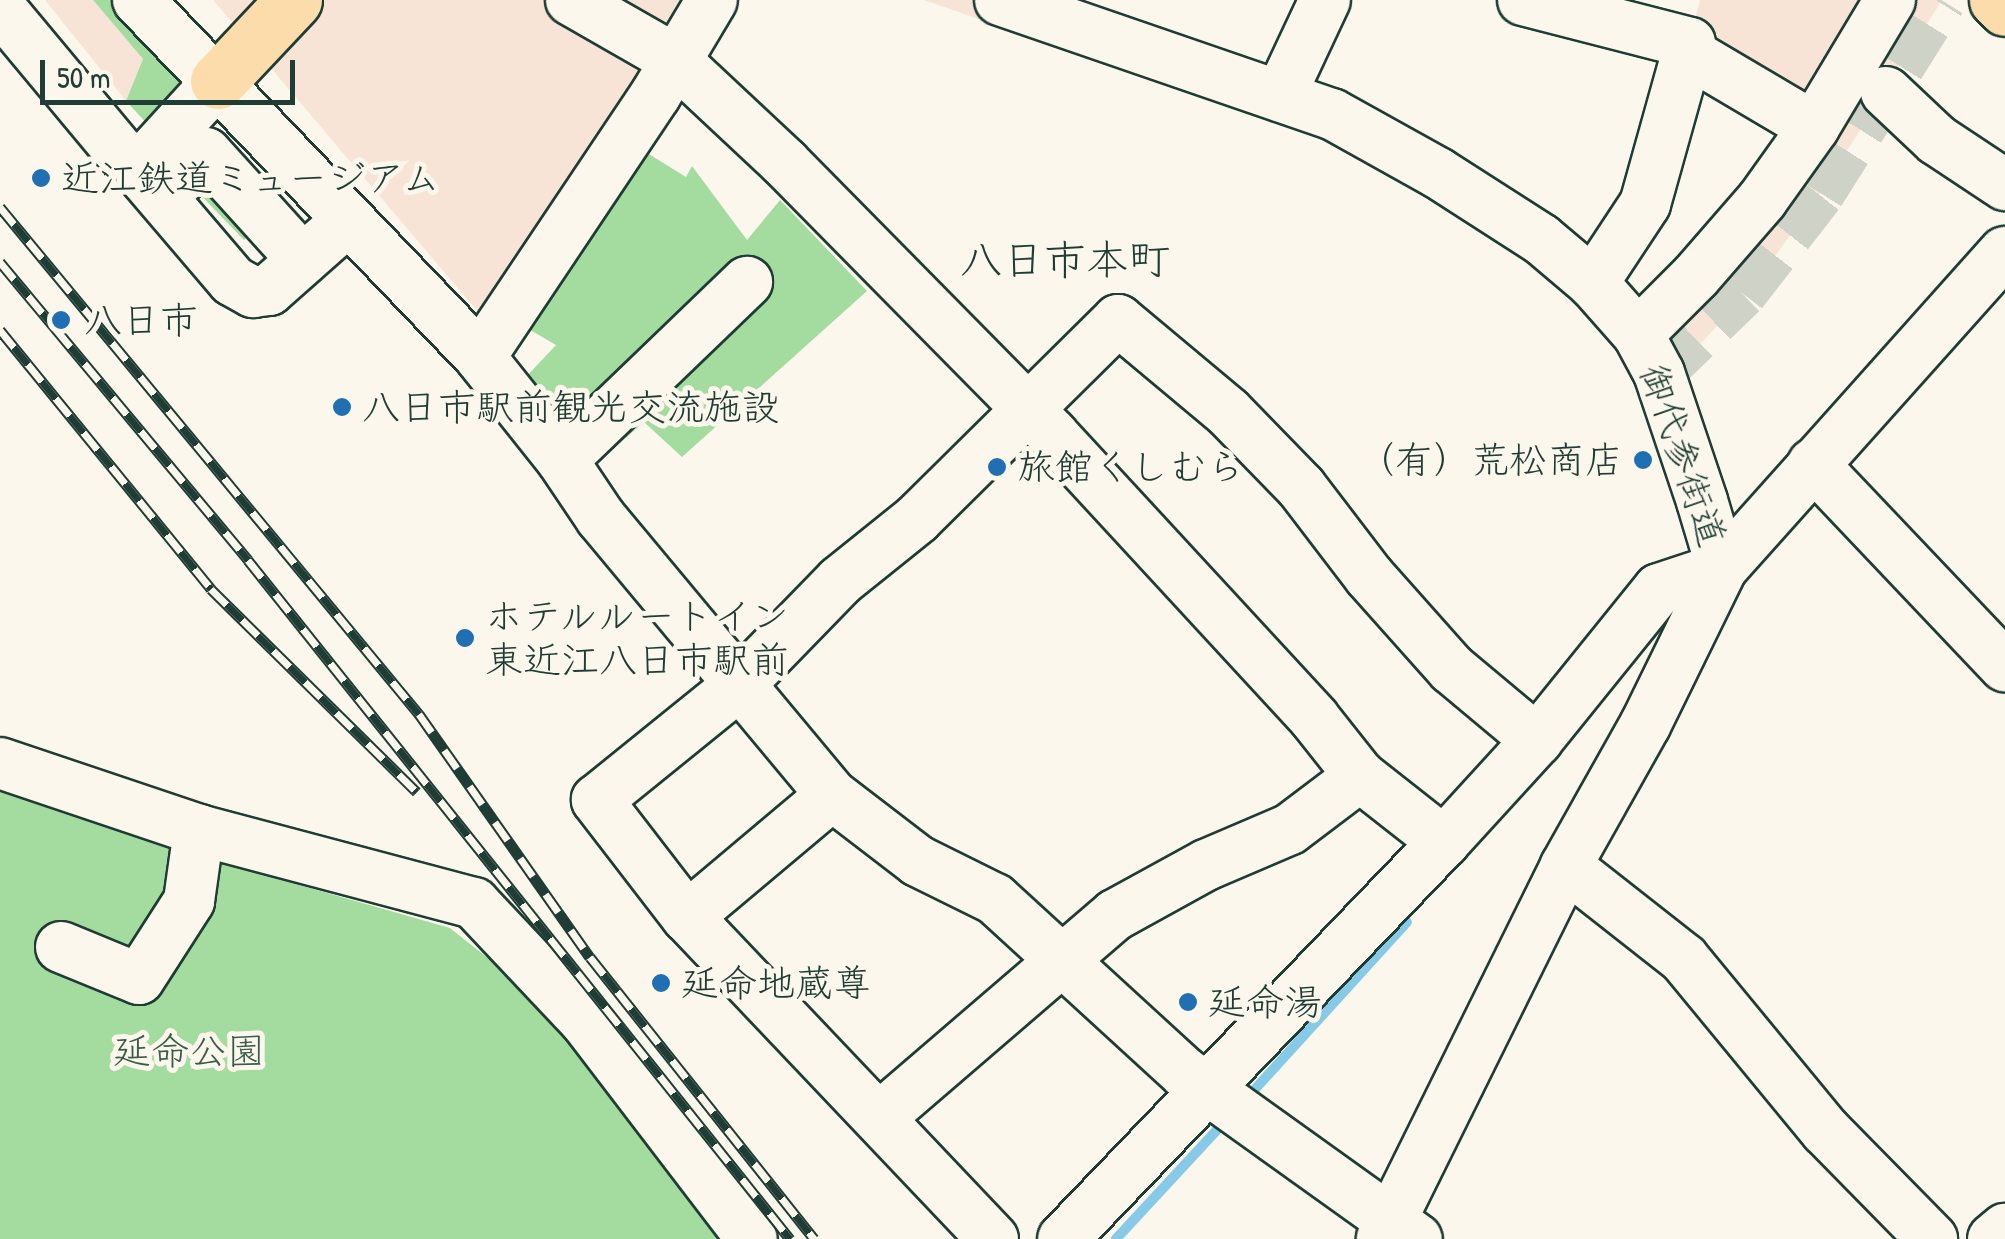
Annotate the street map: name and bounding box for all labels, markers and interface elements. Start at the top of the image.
scale bar [45,40,300,102]
text: 50 m [57,57,110,97]
place label: 近江鉄道ミュージアム [61,155,441,201]
marker: 近江鉄道ミュージアム [30,167,52,189]
district label: 八日市本町 [960,234,1170,284]
place label: 八日市 [84,297,198,343]
marker: 八日市 [48,307,74,333]
street label: 御代参街道 [1631,358,1735,552]
place label: 八日市駅前観光交流施設 [362,384,780,430]
marker: 八日市駅前観光交流施設 [331,396,353,418]
place label: （有）荒松商店 [1357,437,1623,483]
place label: 旅館くしむら [1017,444,1245,490]
marker: （有）荒松商店 [1632,449,1654,471]
marker: 旅館くしむら [986,456,1008,478]
place label: ホテルルートイン 東近江八日市駅前 [485,593,791,682]
marker: ホテルルートイン 東近江八日市駅前 [454,627,476,649]
place label: 延命地蔵尊 [681,960,871,1006]
marker: 延命地蔵尊 [650,972,672,994]
place label: 延命湯 [1208,979,1322,1025]
marker: 延命湯 [1177,991,1199,1013]
park label: 延命公園 [113,1028,265,1074]

